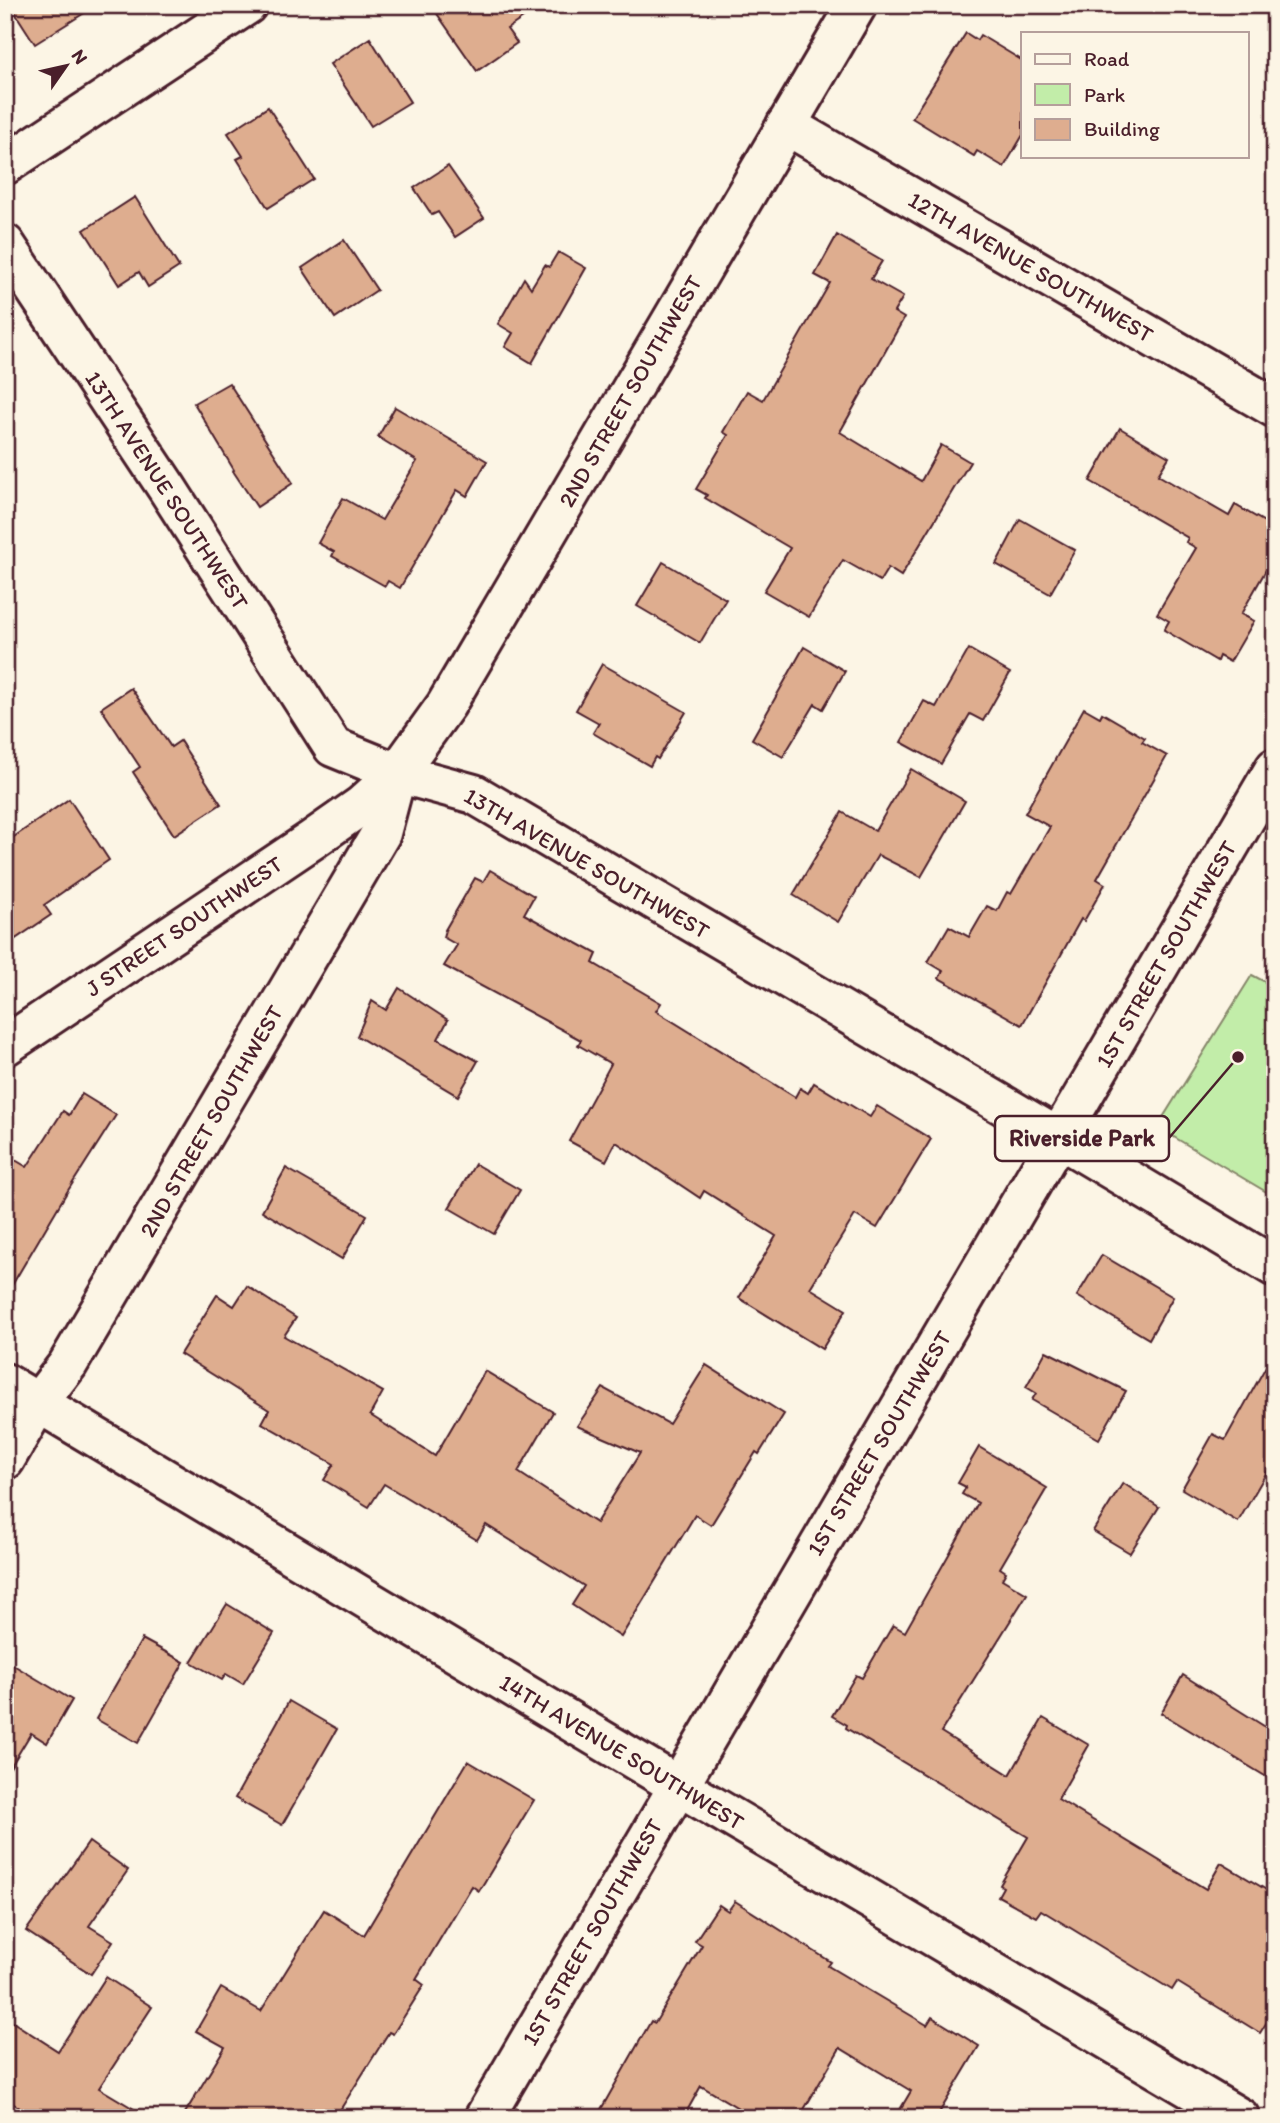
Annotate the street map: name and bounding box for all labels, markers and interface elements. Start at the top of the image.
north arrow [32,32,102,102]
legend [1021,32,1248,158]
text: N [67,45,93,69]
text: Road [1084,46,1130,71]
text: Park [1084,82,1126,107]
text: Building [1084,116,1160,141]
street label: 12TH AVENUE SOUTHWEST [903,185,1159,349]
street label: 2ND STREET SOUTHWEST [552,270,708,512]
street label: 13TH AVENUE SOUTHWEST [79,365,255,615]
street label: 13TH AVENUE SOUTHWEST [459,781,715,945]
street label: 1ST STREET SOUTHWEST [1090,835,1243,1072]
street label: J STREET SOUTHWEST [80,850,288,1002]
street label: 2ND STREET SOUTHWEST [133,1000,289,1242]
callout: Riverside Park [995,1116,1169,1161]
text: Riverside Park [1009,1123,1156,1152]
street label: 1ST STREET SOUTHWEST [801,1325,957,1561]
street label: 14TH AVENUE SOUTHWEST [495,1668,749,1836]
street label: 1ST STREET SOUTHWEST [516,1813,669,2050]

